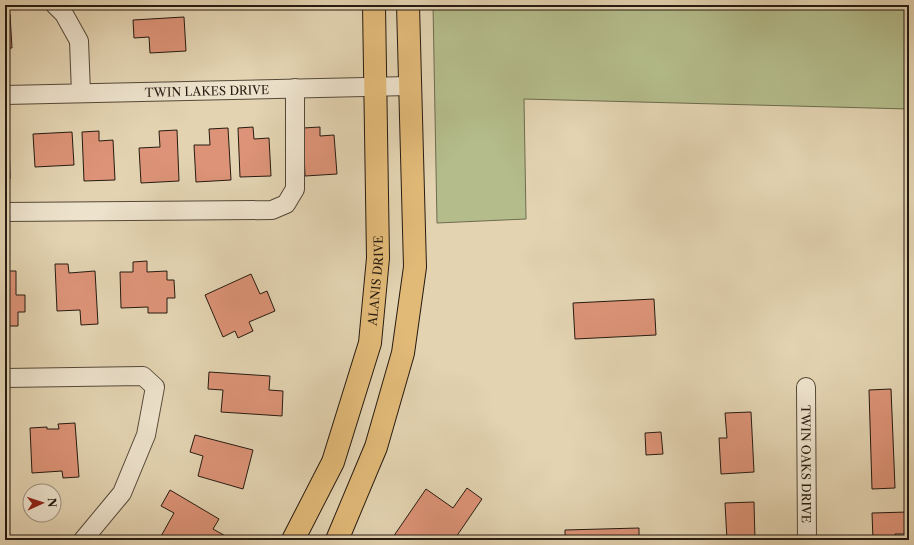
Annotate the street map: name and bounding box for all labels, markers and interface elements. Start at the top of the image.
street label: TWIN LAKES DRIVE [145,82,269,99]
street label: ALANIS DRIVE [364,235,386,327]
street label: TWIN OAKS DRIVE [799,405,814,523]
north arrow [22,483,62,523]
text: N [45,497,59,508]

